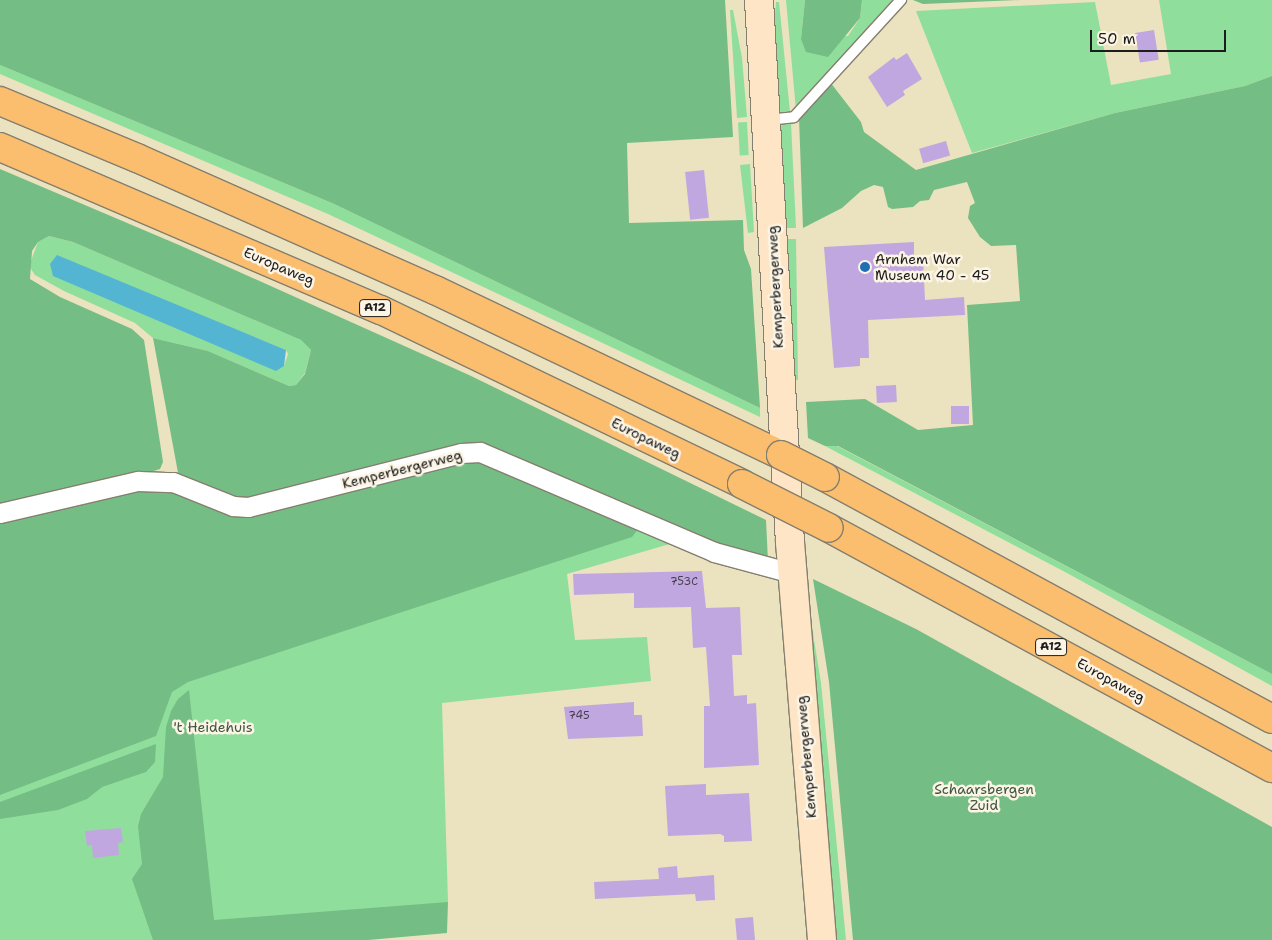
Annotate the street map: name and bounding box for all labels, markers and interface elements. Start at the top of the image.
scale bar [1092,20,1228,52]
text: 50 m [1098,29,1136,49]
street label: Kemperbergerweg [763,225,787,349]
street label: Europaweg [241,244,317,288]
place label: Arnhem War Museum 40 - 45 [875,251,989,284]
marker: Arnhem War Museum 40 - 45 [859,261,871,273]
road number: A12 [359,298,391,318]
street label: Europaweg [609,414,683,462]
street label: Kemperbergerweg [340,446,464,492]
house number: 753C [670,575,698,589]
road number: A12 [1035,638,1067,656]
street label: Europaweg [1074,654,1148,706]
street label: Kemperbergerweg [792,695,820,819]
house number: 745 [568,709,590,723]
park label: 't Heidehuis [173,719,253,735]
park label: Schaarsbergen Zuid [934,781,1034,814]

